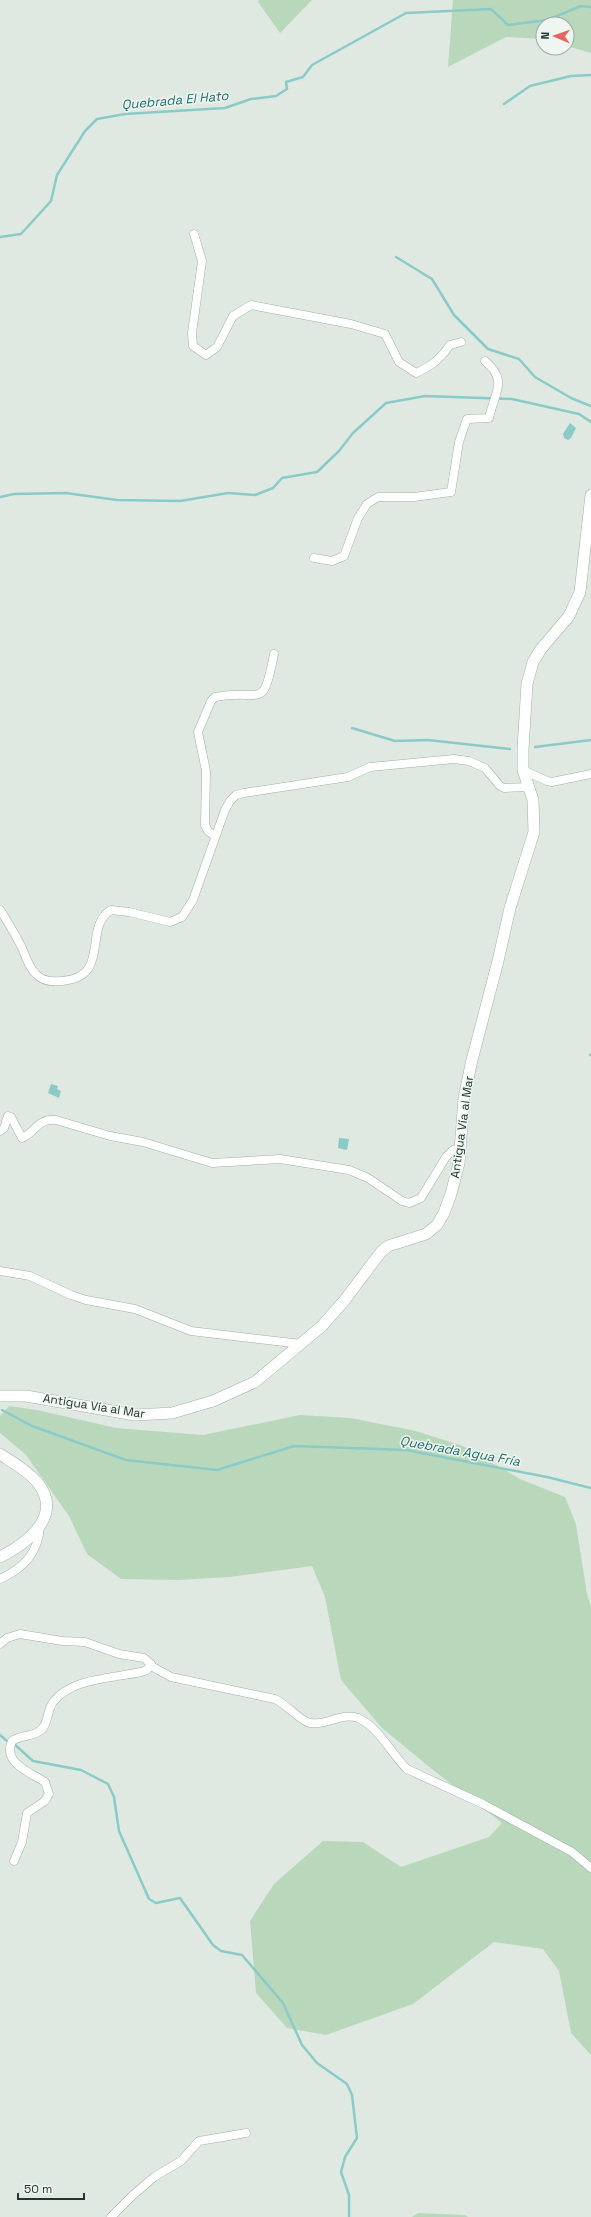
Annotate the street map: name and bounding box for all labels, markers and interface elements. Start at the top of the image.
north arrow [535,16,575,56]
text: N [538,32,552,40]
water label: Quebrada El Hato [121,87,230,113]
street label: Antigua Vía al Mar [447,1074,477,1179]
street label: Antigua Vía al Mar [42,1390,147,1422]
water label: Quebrada Agua Fría [399,1432,522,1470]
scale bar [18,2175,84,2201]
text: 50 m [24,2181,52,2197]

